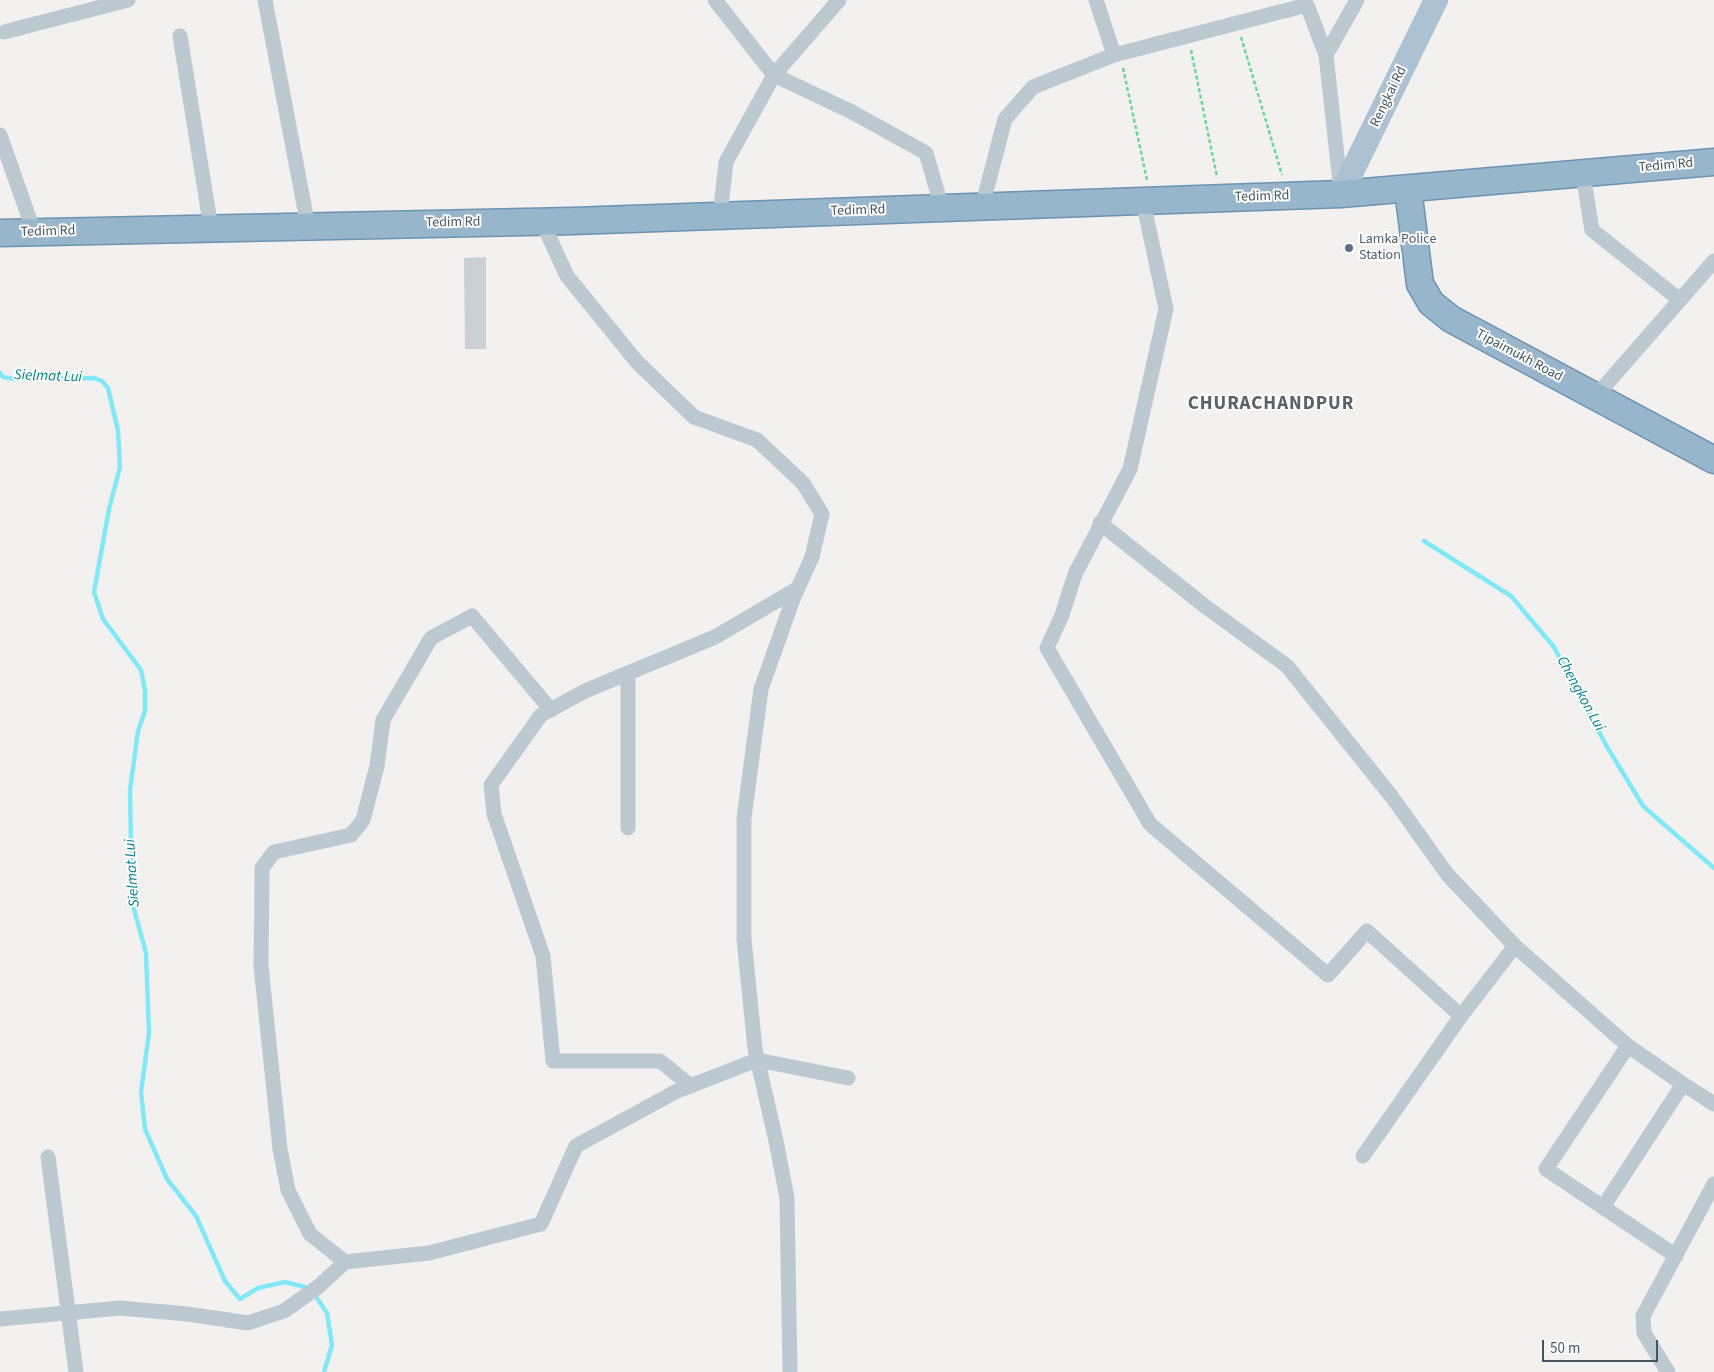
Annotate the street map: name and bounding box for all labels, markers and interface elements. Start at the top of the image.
street label: Rengkai Rd [1367,64,1411,130]
street label: Tedim Rd [1638,155,1694,177]
street label: Tedim Rd [1234,188,1290,206]
street label: Tedim Rd [830,202,886,220]
street label: Tedim Rd [425,214,481,232]
street label: Tedim Rd [20,223,76,241]
place label: Lamka Police Station [1359,232,1436,264]
marker: Lamka Police Station [1343,242,1355,254]
street label: Tipaimukh Road [1473,326,1565,386]
water label: Sielmat Lui [14,367,82,387]
district label: CHURACHANDPUR [1186,394,1356,416]
water label: Chengkon Lui [1552,653,1608,735]
water label: Sielmat Lui [122,838,144,908]
scale bar [1544,1330,1660,1362]
text: 50 m [1550,1338,1580,1359]

